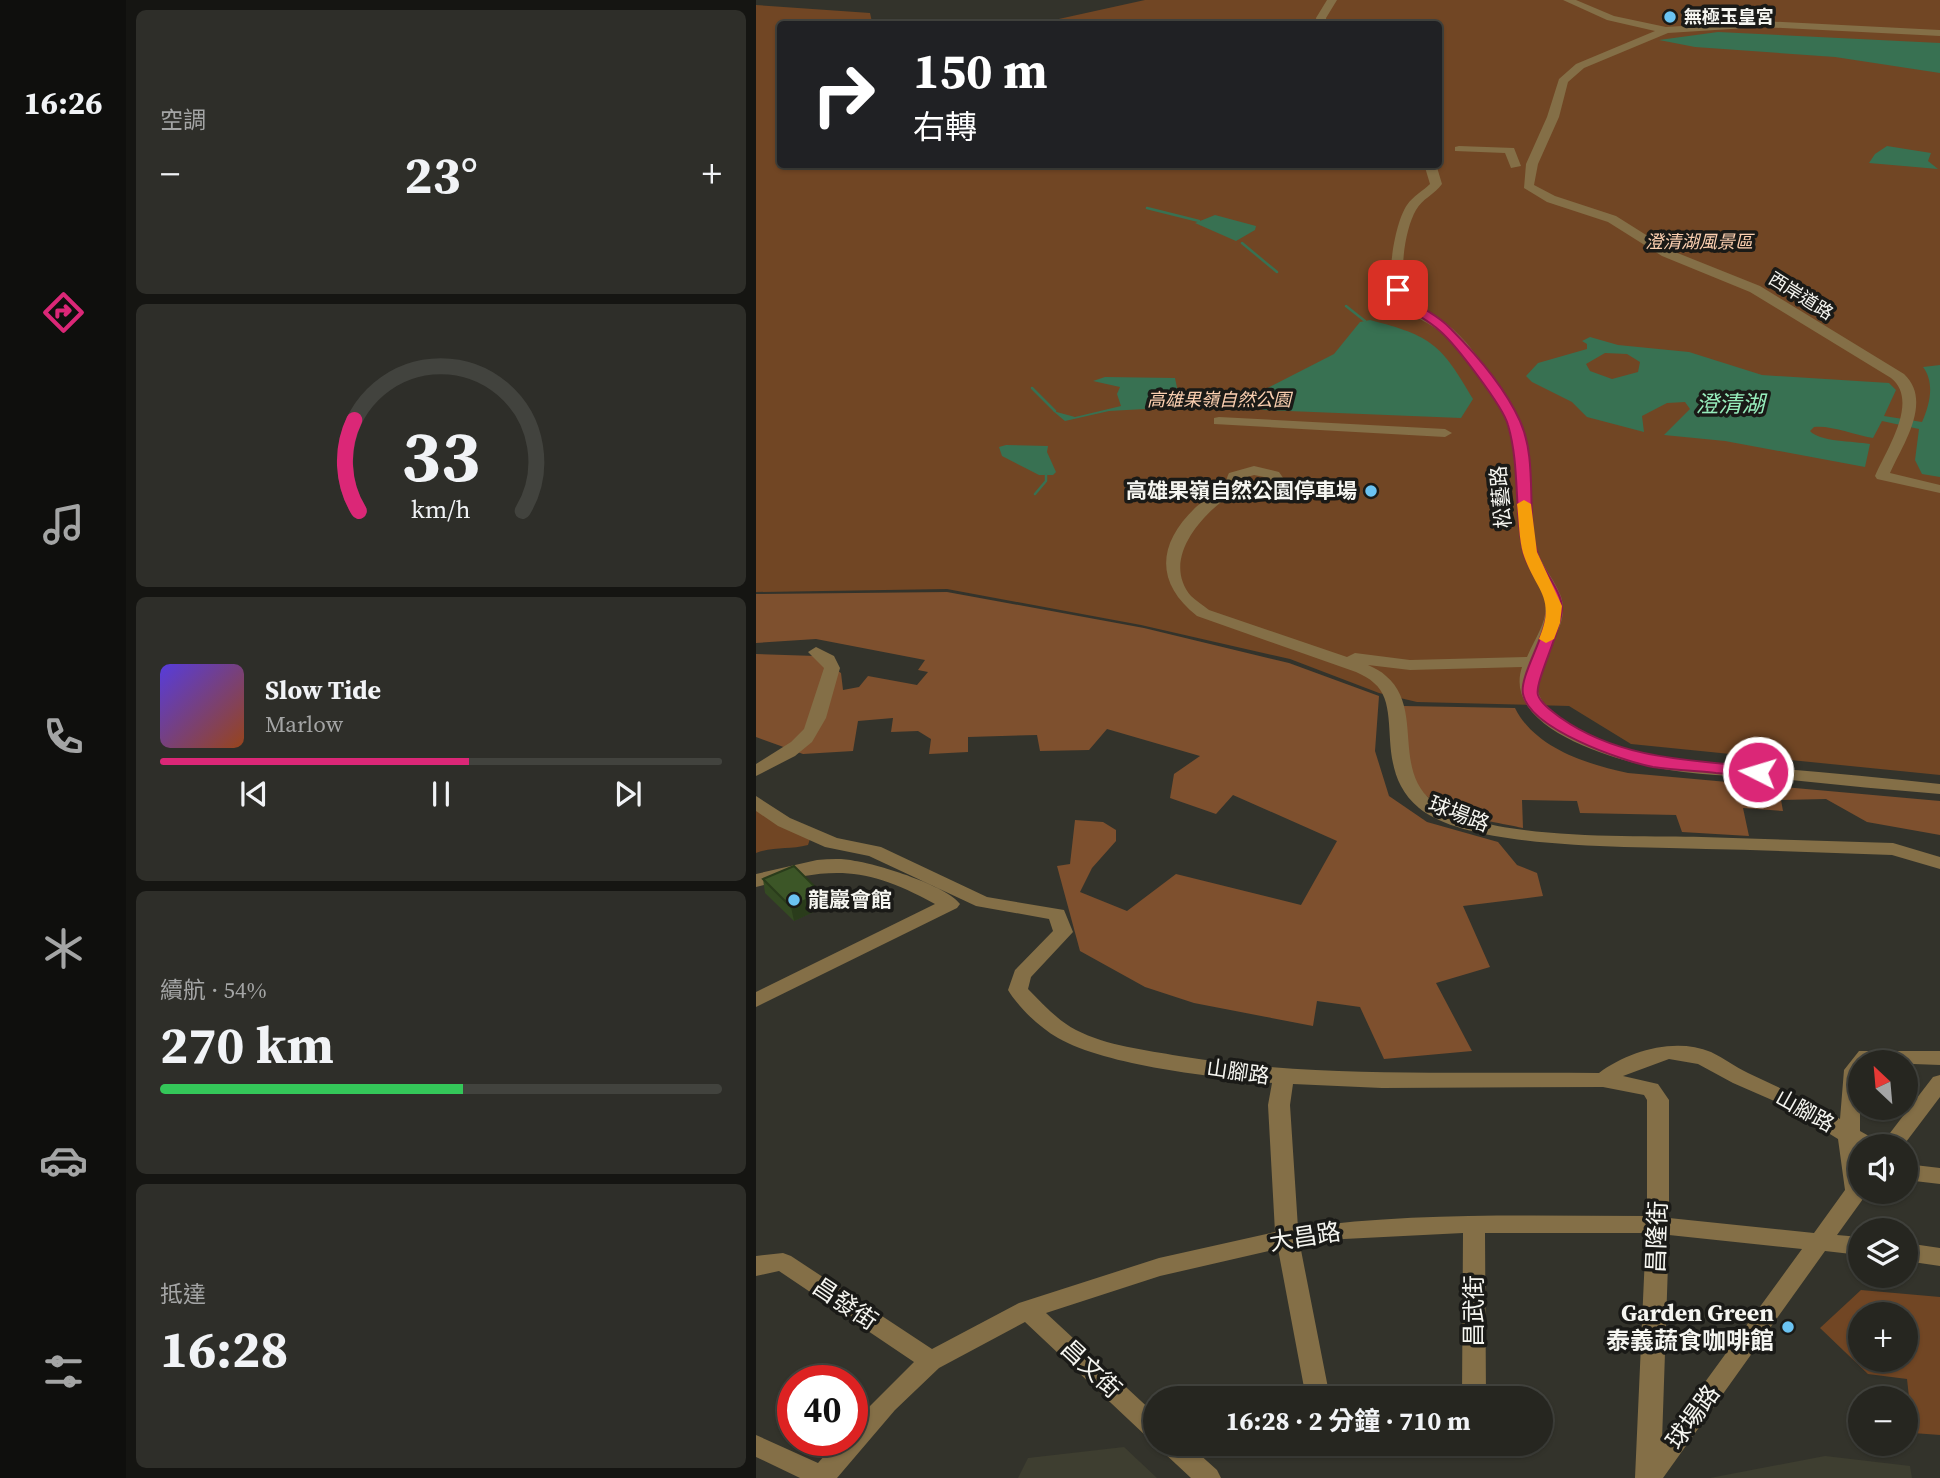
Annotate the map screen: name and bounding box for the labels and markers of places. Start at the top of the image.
place label: 無極玉皇宮 [1684,4,1774,29]
marker: 無極玉皇宮 [1662,9,1678,25]
pin [1368,260,1428,320]
place label: 高雄果嶺自然公園停車場 [1126,476,1357,505]
marker: 高雄果嶺自然公園停車場 [1363,483,1379,499]
place label: 龍巖會館 [808,885,892,914]
marker: 龍巖會館 [786,892,802,908]
place label: Garden Green 泰義蔬食咖啡館 [1606,1296,1774,1357]
marker: Garden Green 泰義蔬食咖啡館 [1780,1319,1796,1335]

